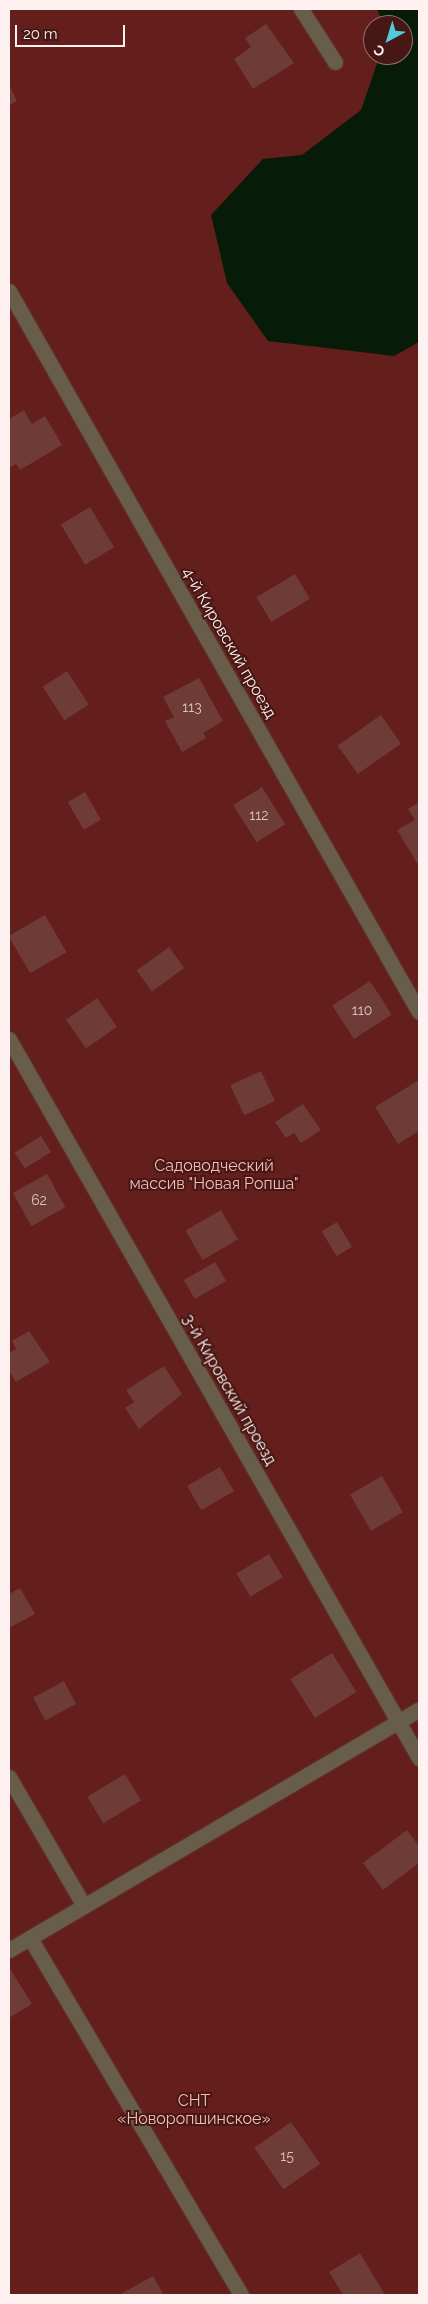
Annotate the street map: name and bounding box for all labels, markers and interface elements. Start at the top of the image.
scale bar [18,15,128,47]
north arrow [363,15,413,65]
text: 20 m [23,25,58,43]
text: С [370,42,388,60]
street label: 4-й Кировский проезд [178,564,280,722]
house number: 113 [182,699,202,715]
house number: 112 [249,807,269,823]
house number: 110 [352,1002,372,1018]
park label: Садоводческий массив "Новая Ропша" [129,1156,299,1194]
house number: 62 [31,1192,47,1208]
street label: 3-й Кировский проезд [178,1311,280,1469]
park label: СНТ «Новоропшинское» [117,2091,271,2129]
house number: 15 [280,2148,294,2164]

